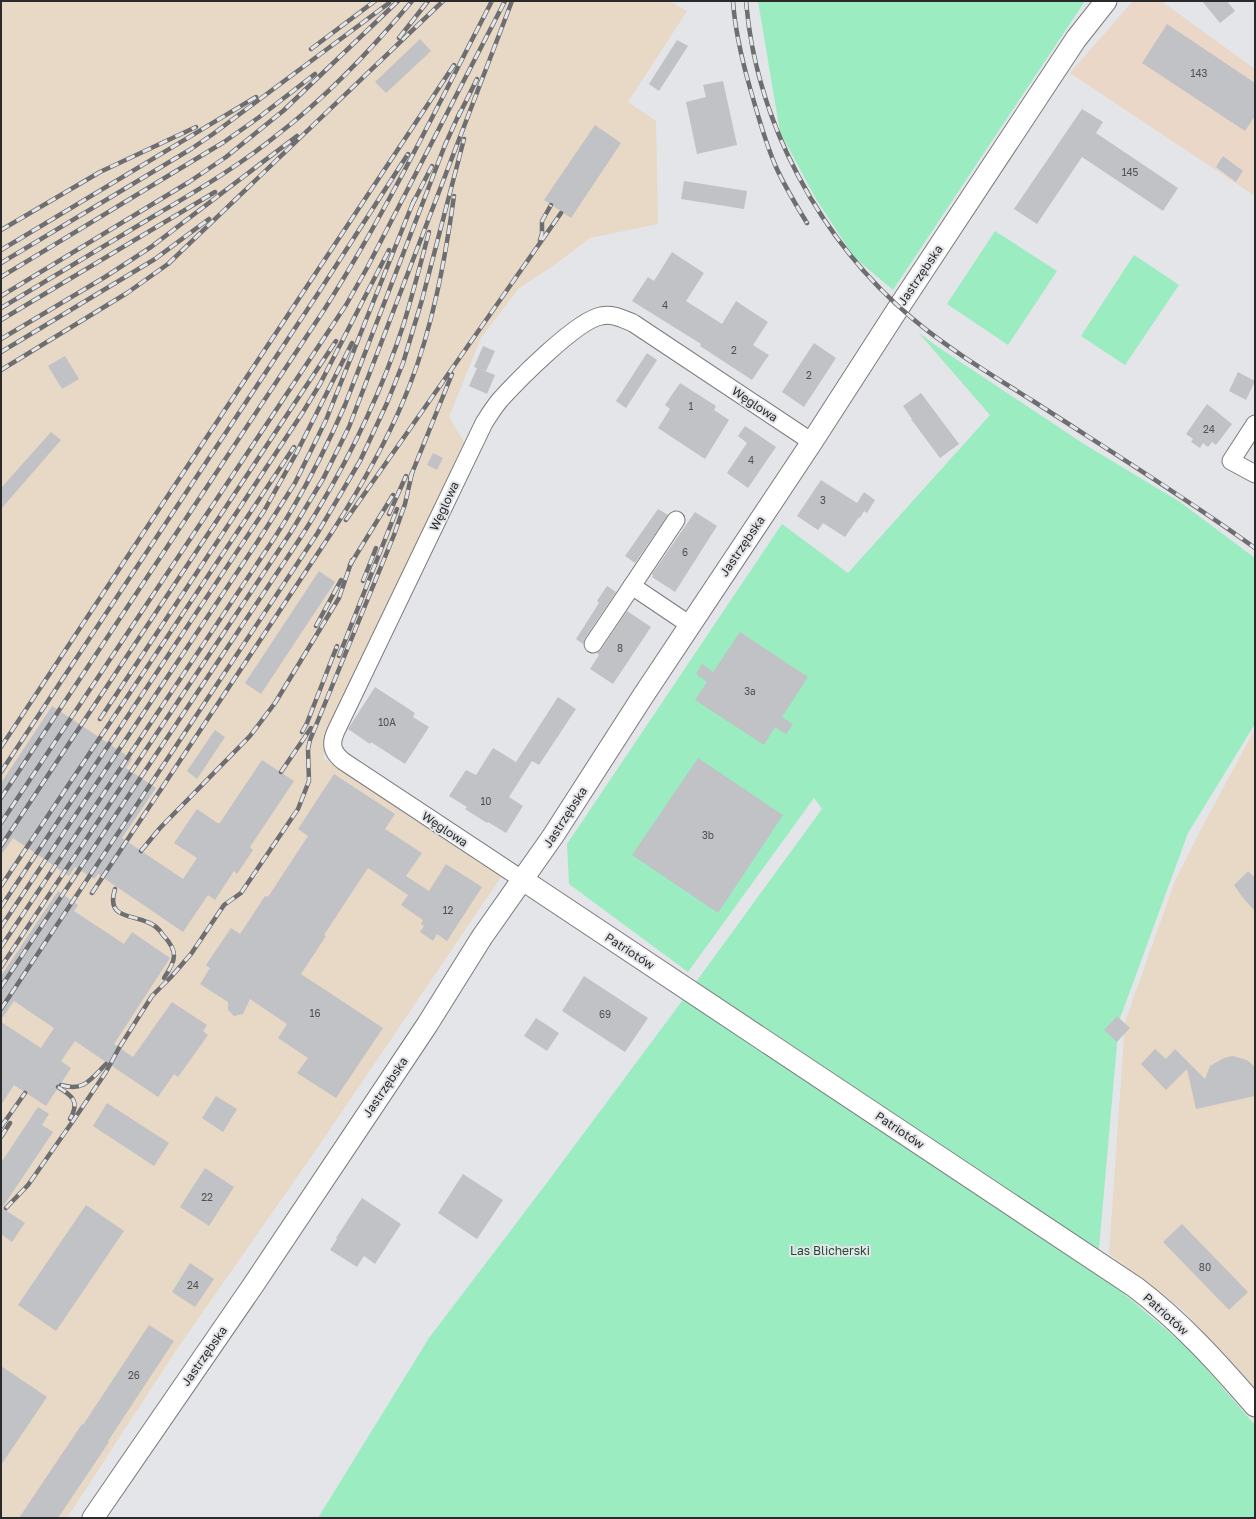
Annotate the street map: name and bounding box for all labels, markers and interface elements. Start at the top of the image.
house number: 143 [1191,67,1208,79]
house number: 145 [1122,166,1139,178]
street label: Jastrzębska [894,242,946,308]
house number: 4 [662,299,668,311]
house number: 2 [731,344,737,356]
house number: 2 [806,369,812,381]
street label: Węglowa [729,383,781,425]
house number: 1 [689,400,694,412]
house number: 24 [1203,423,1215,435]
house number: 4 [748,454,754,466]
street label: Węglowa [426,479,462,533]
house number: 3 [820,494,826,506]
street label: Jastrzębska [716,513,768,579]
house number: 6 [682,546,688,558]
house number: 8 [617,642,623,654]
house number: 3a [744,685,756,697]
house number: 10A [378,716,396,728]
street label: Jastrzębska [540,784,590,850]
house number: 10 [480,795,492,807]
street label: Węglowa [419,808,471,850]
house number: 3b [702,829,714,841]
house number: 12 [443,904,454,916]
street label: Patriotów [602,929,658,973]
house number: 16 [310,1007,320,1019]
house number: 69 [599,1008,611,1020]
street label: Jastrzębska [359,1054,411,1120]
street label: Patriotów [873,1108,928,1152]
house number: 22 [201,1191,213,1203]
park label: Las Blicherski [790,1243,870,1258]
house number: 80 [1199,1261,1211,1273]
house number: 24 [187,1279,199,1291]
street label: Patriotów [1140,1290,1192,1338]
street label: Jastrzębska [178,1323,230,1389]
house number: 26 [128,1369,140,1381]

